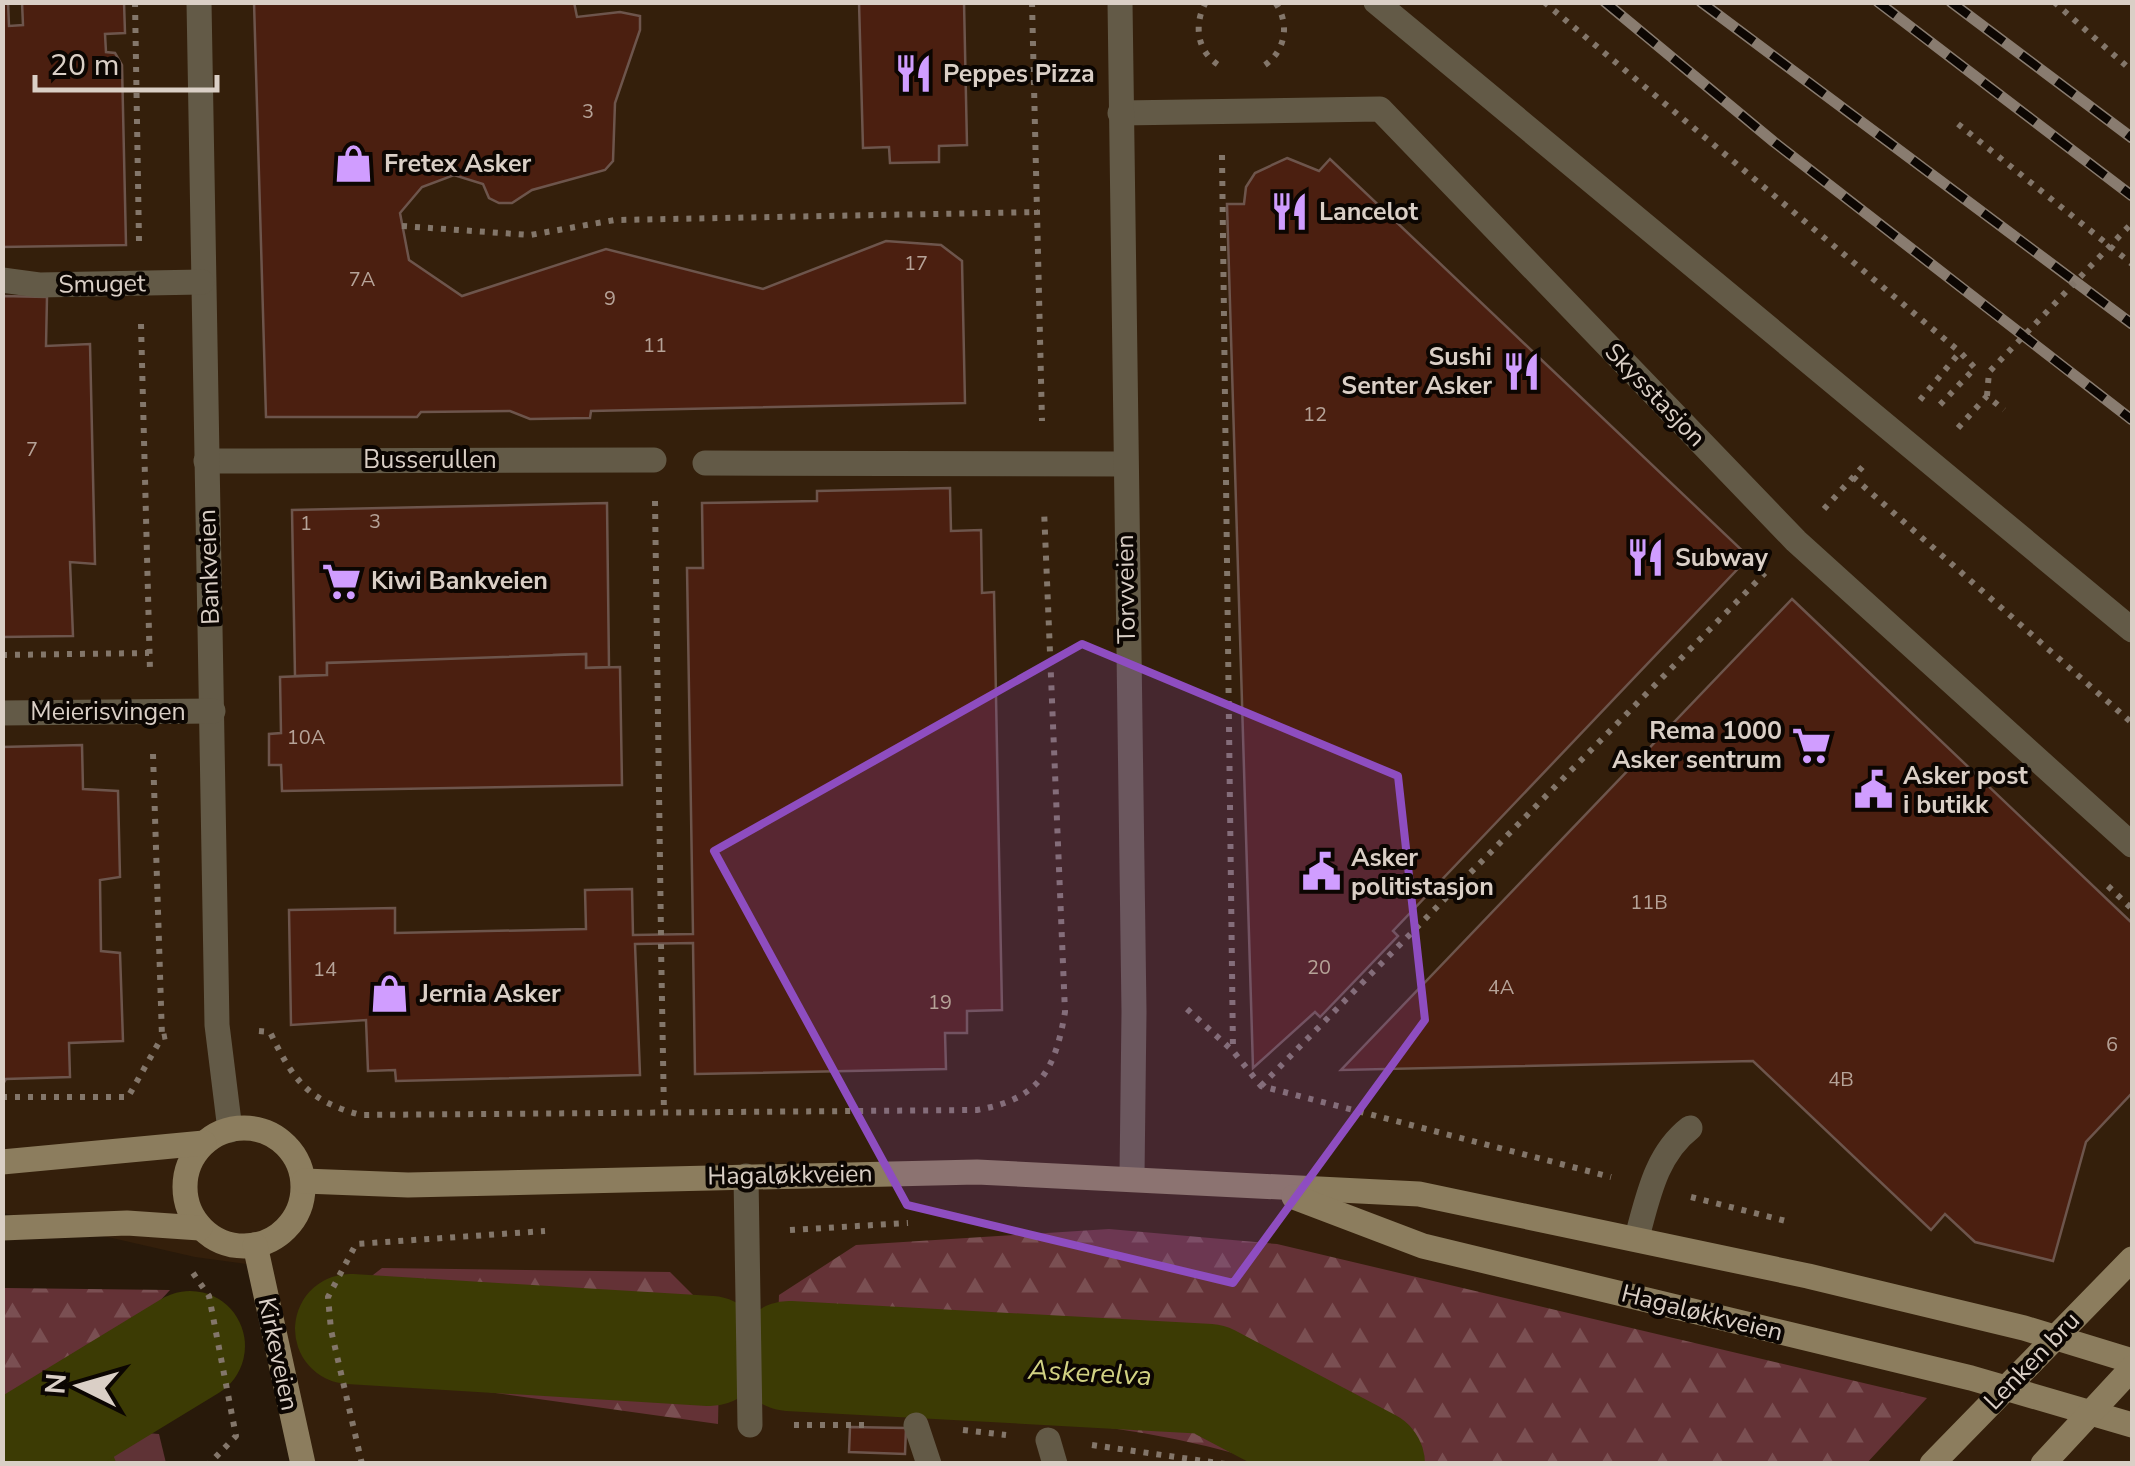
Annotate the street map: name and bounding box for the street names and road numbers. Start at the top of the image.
street label: Smuget [58,266,146,302]
street label: Skysstasjon [1597,336,1713,454]
street label: Busserullen [363,443,497,477]
street label: Bankveien [190,509,228,625]
street label: Torvveien [1108,534,1144,644]
street label: Meierisvingen [30,695,186,729]
street label: Hagaløkkveien [707,1157,873,1193]
street label: Hagaløkkveien [1618,1277,1786,1349]
street label: Kirkeveien [249,1294,307,1414]
street label: Lenken bru [1976,1304,2088,1418]

